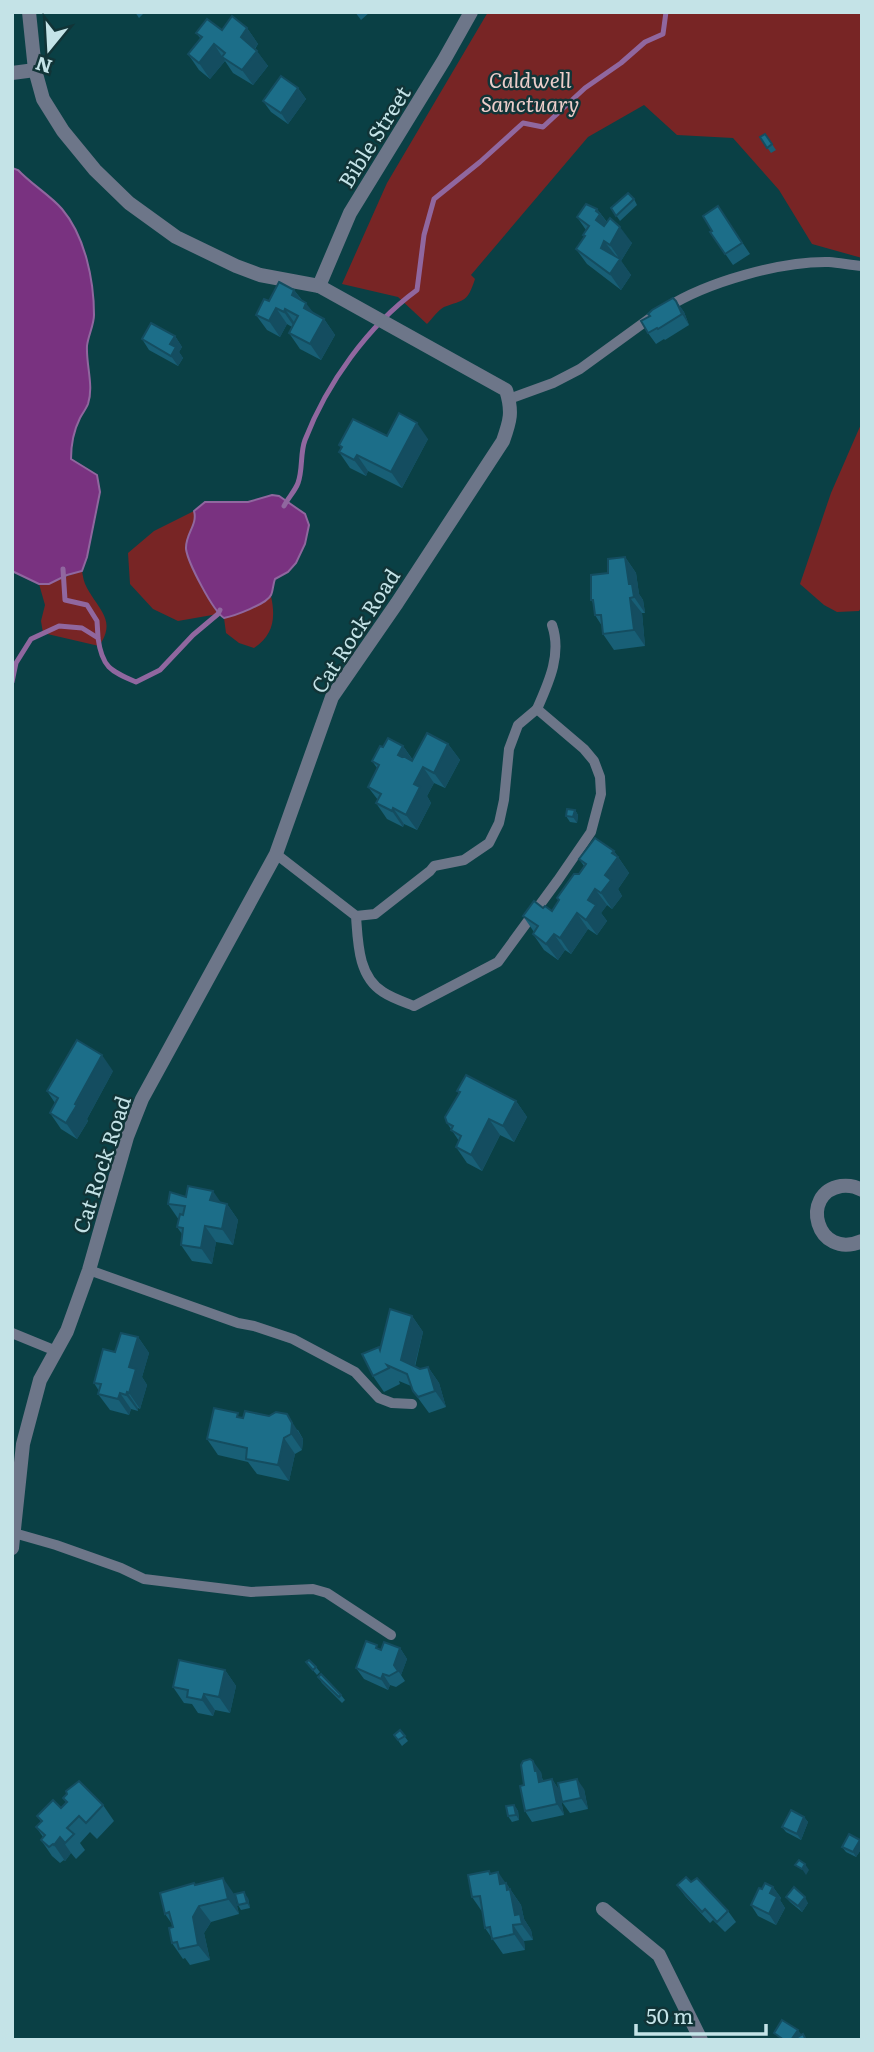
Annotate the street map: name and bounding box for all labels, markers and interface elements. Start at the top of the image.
north arrow [14,14,84,84]
text: N [31,50,55,82]
park label: Caldwell Sanctuary [481,63,579,118]
street label: Bible Street [329,79,417,193]
street label: Cat Rock Road [302,561,406,698]
street label: Cat Rock Road [63,1091,137,1237]
scale bar [636,1993,766,2037]
text: 50 m [646,1999,693,2030]

